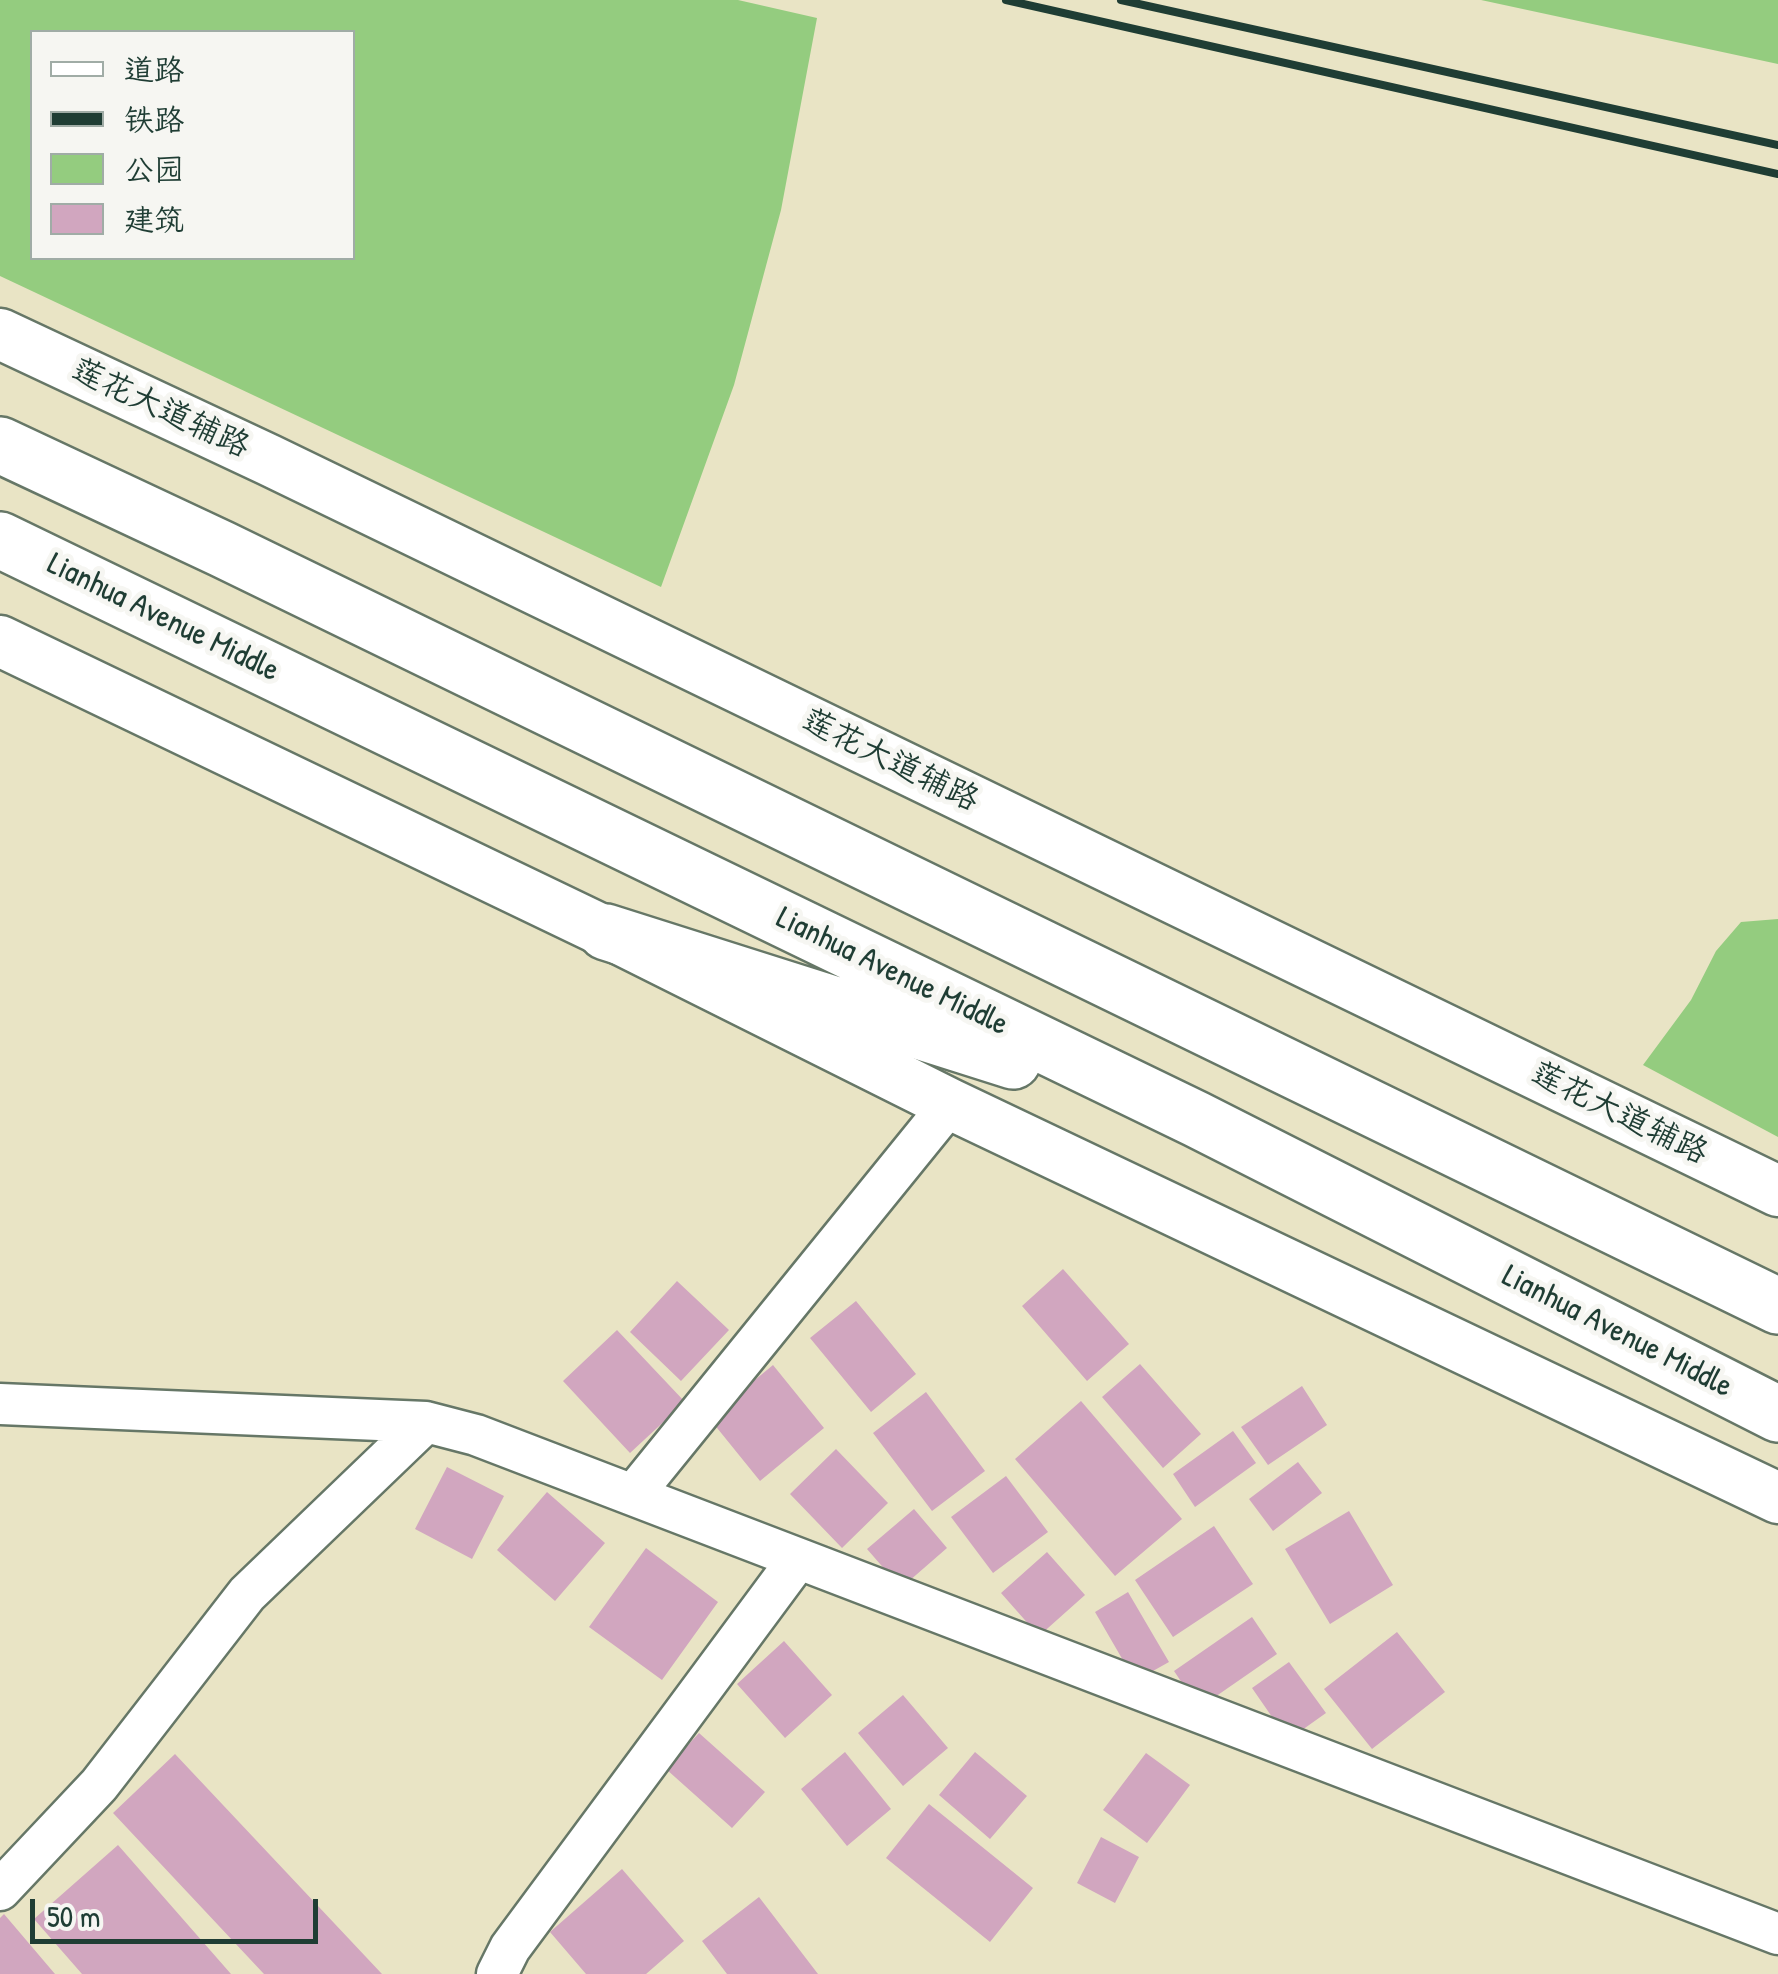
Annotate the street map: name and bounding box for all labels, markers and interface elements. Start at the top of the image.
legend [30,30,355,260]
text: 道路 [124,49,184,89]
text: 铁路 [124,99,184,139]
text: 公园 [124,149,184,189]
text: 建筑 [124,199,184,239]
street label: 莲花大道辅路 [65,351,255,467]
street label: Lianhua Avenue Middle [41,545,285,691]
street label: 莲花大道辅路 [795,702,985,820]
street label: Lianhua Avenue Middle [770,899,1014,1045]
street label: 莲花大道辅路 [1524,1055,1714,1173]
street label: Lianhua Avenue Middle [1496,1257,1738,1407]
scale bar [35,1879,322,1941]
text: 50 m [47,1896,100,1936]

